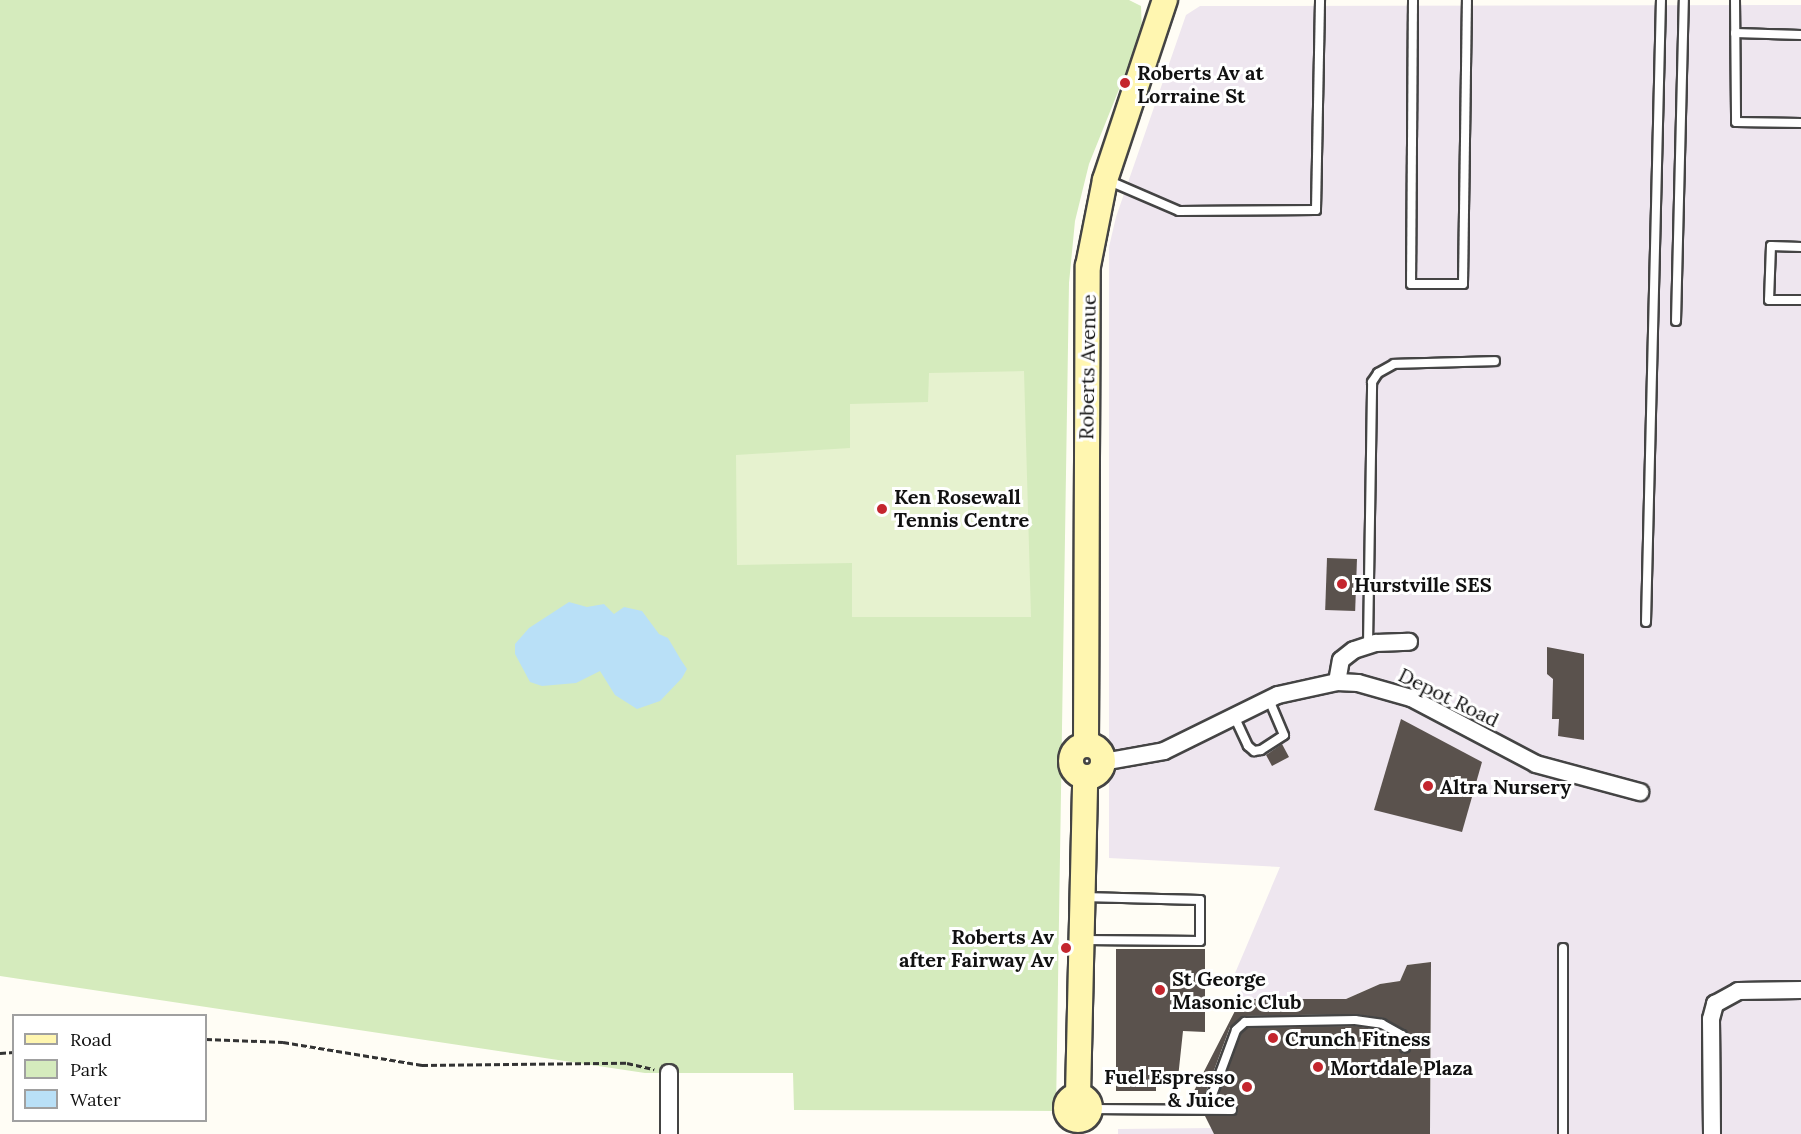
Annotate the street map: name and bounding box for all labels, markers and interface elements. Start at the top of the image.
place label: Roberts Av at Lorraine St [1137,60,1264,107]
marker: Roberts Av at Lorraine St [1118,76,1132,90]
street label: Roberts Avenue [1074,294,1100,440]
place label: Ken Rosewall Tennis Centre [894,485,1029,532]
marker: Ken Rosewall Tennis Centre [875,502,889,516]
place label: Hurstville SES [1354,572,1492,596]
marker: Hurstville SES [1335,577,1349,591]
street label: Depot Road [1395,662,1503,732]
place label: Altra Nursery [1440,774,1571,798]
marker: Altra Nursery [1421,779,1435,793]
place label: Roberts Av after Fairway Av [899,924,1054,971]
marker: Roberts Av after Fairway Av [1059,941,1073,955]
place label: St George Masonic Club [1172,966,1302,1013]
marker: St George Masonic Club [1153,983,1167,997]
legend [12,1014,207,1122]
place label: Crunch Fitness [1285,1026,1430,1050]
text: Road [70,1028,112,1051]
marker: Crunch Fitness [1266,1031,1280,1045]
place label: Mortdale Plaza [1330,1055,1473,1079]
text: Park [70,1058,107,1081]
marker: Mortdale Plaza [1311,1060,1325,1074]
place label: Fuel Espresso & Juice [1104,1064,1235,1111]
marker: Fuel Espresso & Juice [1240,1080,1254,1094]
text: Water [70,1088,121,1111]

